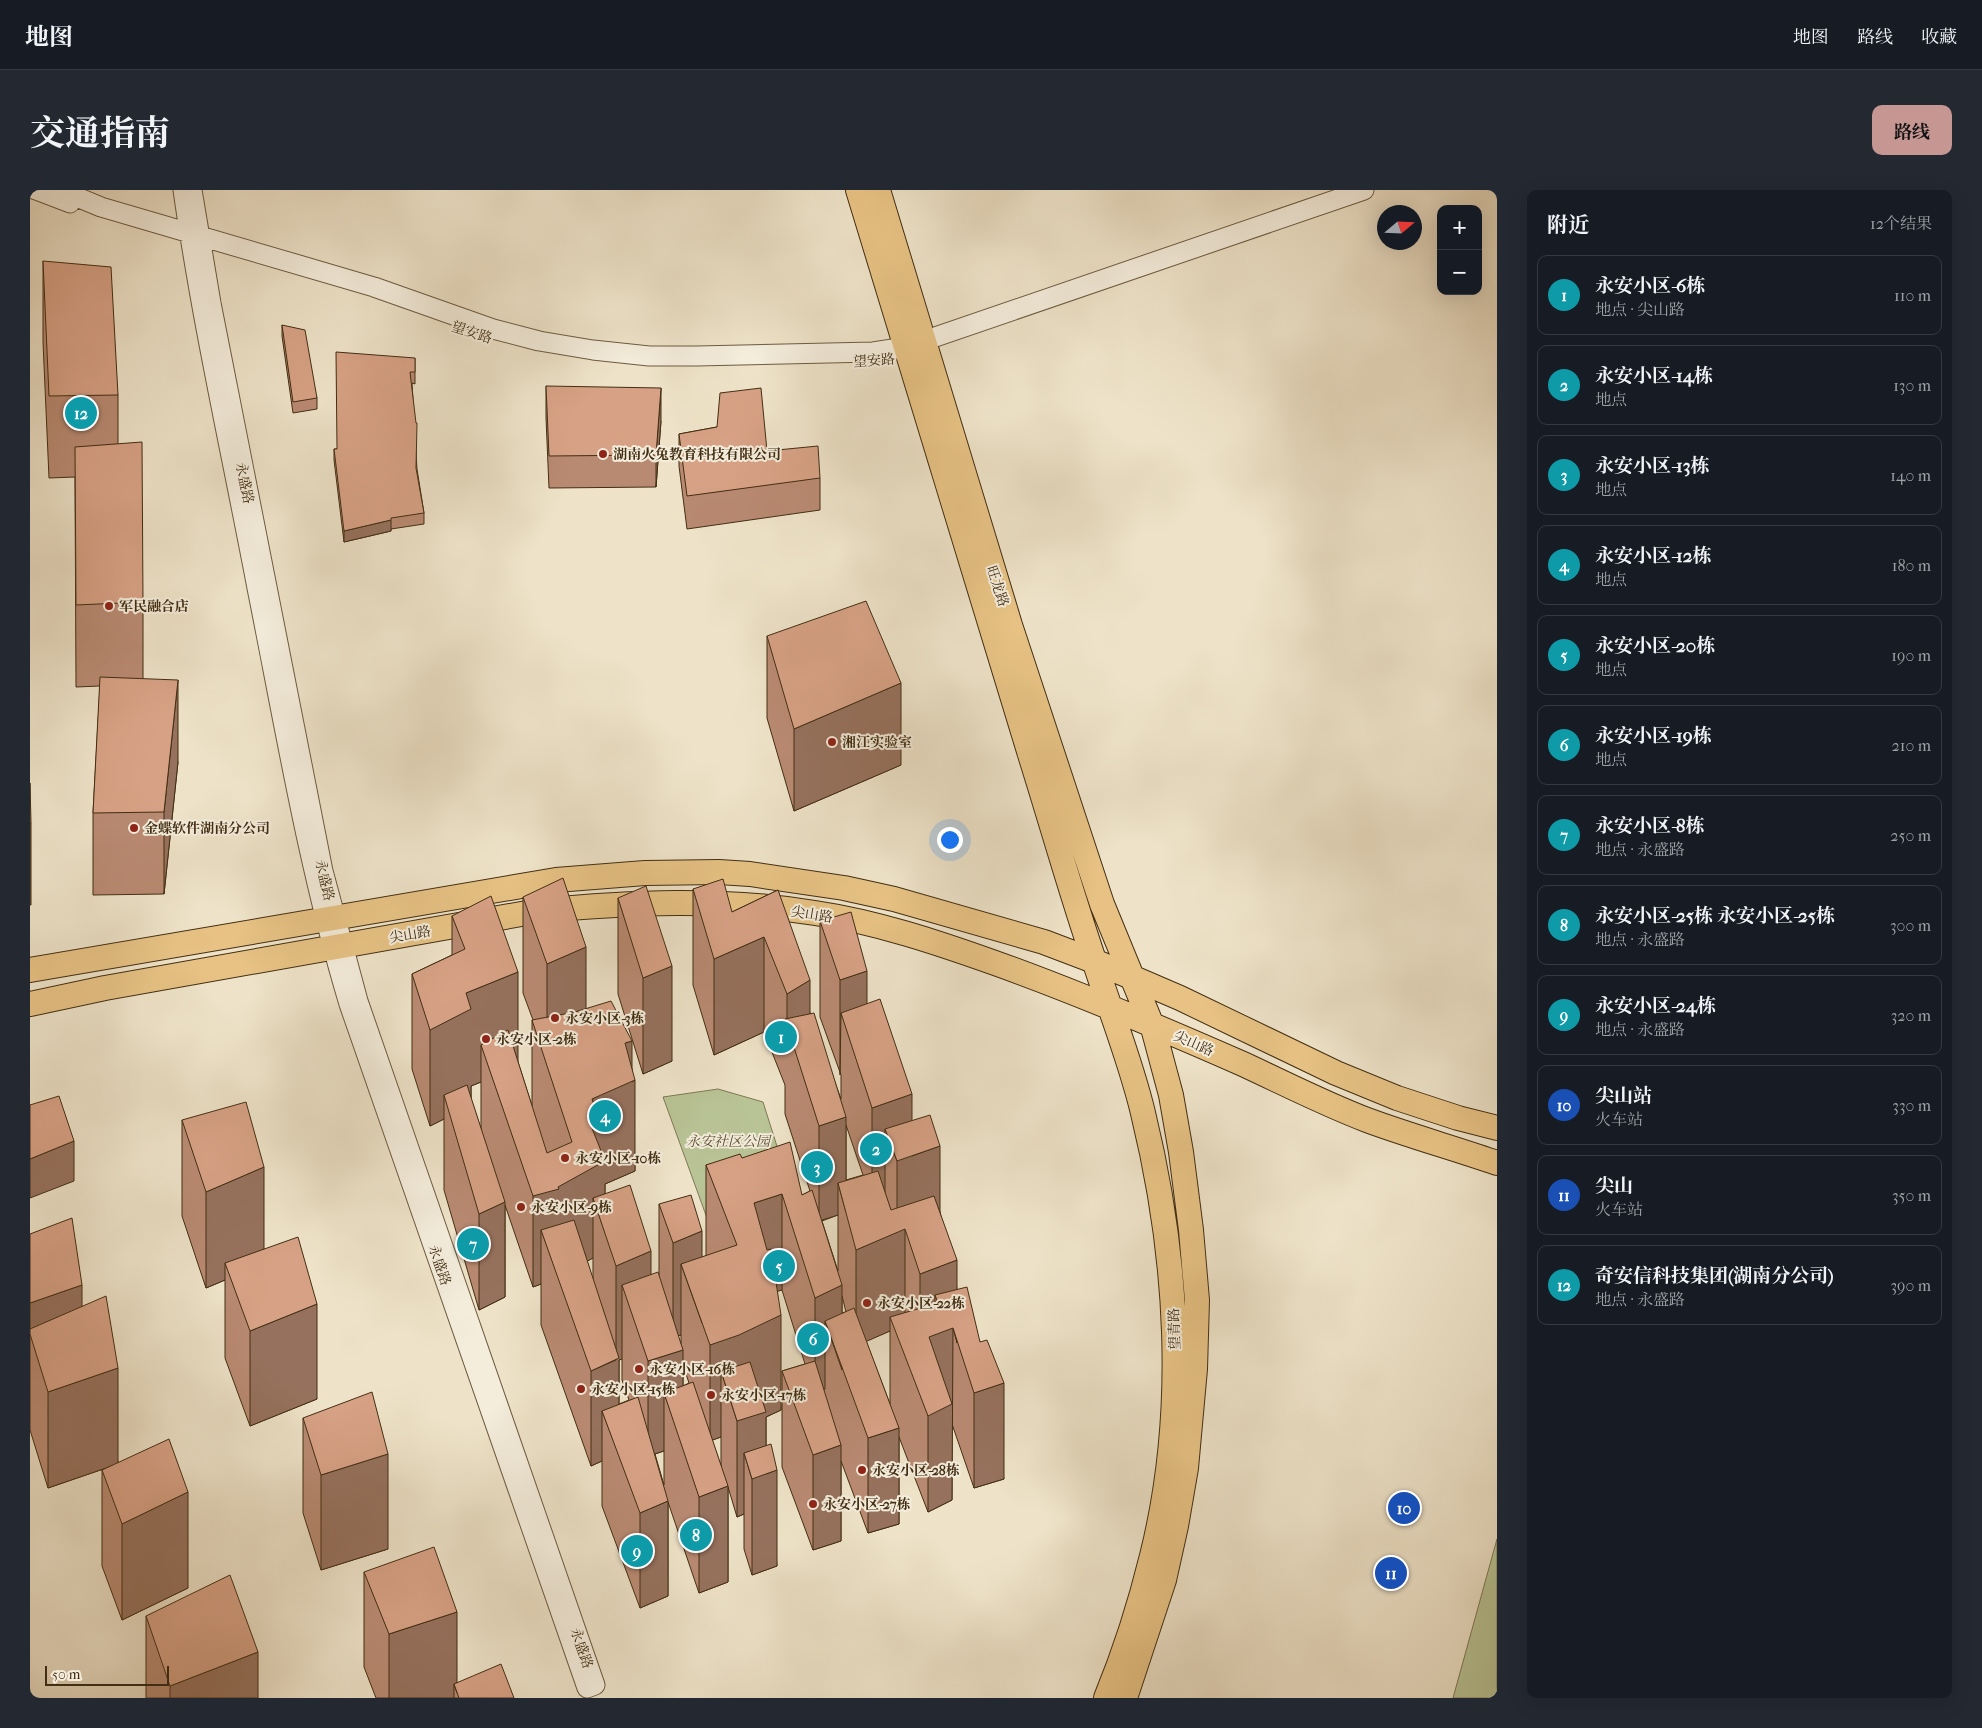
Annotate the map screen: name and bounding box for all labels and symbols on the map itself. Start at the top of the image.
north arrow [1377,205,1422,250]
street label: 望安路 [449,318,494,347]
street label: 望安路 [852,351,896,370]
pin: 12 [65,394,97,432]
place label: 湖南火兔教育科技有限公司 [613,446,781,463]
marker: 湖南火兔教育科技有限公司 [597,448,609,460]
street label: 永盛路 [232,461,257,505]
street label: 旺龙路 [983,564,1012,609]
place label: 军民融合店 [119,598,189,615]
marker: 军民融合店 [103,600,115,612]
place label: 湘江实验室 [842,734,912,751]
marker: 湘江实验室 [826,736,838,748]
place label: 金蝶软件湖南分公司 [144,820,270,837]
marker: 金蝶软件湖南分公司 [128,822,140,834]
your location [937,827,963,853]
street label: 永盛路 [312,858,338,902]
street label: 尖山路 [790,903,834,926]
street label: 尖山路 [388,922,432,947]
place label: 永安小区-3栋 [565,1010,644,1027]
marker: 永安小区-3栋 [549,1012,561,1024]
pin: 1 [765,1018,797,1056]
street label: 尖山路 [1171,1027,1216,1060]
place label: 永安小区-2栋 [496,1031,577,1048]
marker: 永安小区-2栋 [480,1033,492,1045]
pin: 4 [589,1097,621,1135]
pin: 2 [860,1130,892,1168]
park label: 永安社区公园 [686,1133,772,1150]
pin: 3 [801,1148,833,1186]
place label: 永安小区-10栋 [575,1150,661,1167]
marker: 永安小区-10栋 [559,1152,571,1164]
place label: 永安小区-9栋 [531,1199,612,1216]
marker: 永安小区-9栋 [515,1201,527,1213]
pin: 7 [457,1225,489,1263]
street label: 永盛路 [425,1243,454,1288]
pin: 5 [763,1247,795,1285]
place label: 永安小区-22栋 [877,1295,965,1312]
marker: 永安小区-22栋 [861,1297,873,1309]
street label: 望青路 [1165,1308,1184,1350]
pin: 6 [797,1320,829,1358]
place label: 永安小区-16栋 [649,1361,735,1378]
marker: 永安小区-16栋 [633,1363,645,1375]
place label: 永安小区-15栋 [591,1381,676,1398]
marker: 永安小区-15栋 [575,1383,587,1395]
place label: 永安小区-17栋 [721,1387,806,1404]
marker: 永安小区-17栋 [705,1389,717,1401]
place label: 永安小区-28栋 [872,1462,960,1479]
marker: 永安小区-28栋 [856,1464,868,1476]
pin: 10 [1388,1489,1420,1527]
place label: 永安小区-27栋 [823,1496,911,1513]
marker: 永安小区-27栋 [807,1498,819,1510]
pin: 8 [680,1516,712,1554]
pin: 9 [621,1532,653,1570]
pin: 11 [1375,1554,1407,1592]
street label: 永盛路 [567,1626,596,1671]
scale bar [45,1663,169,1686]

